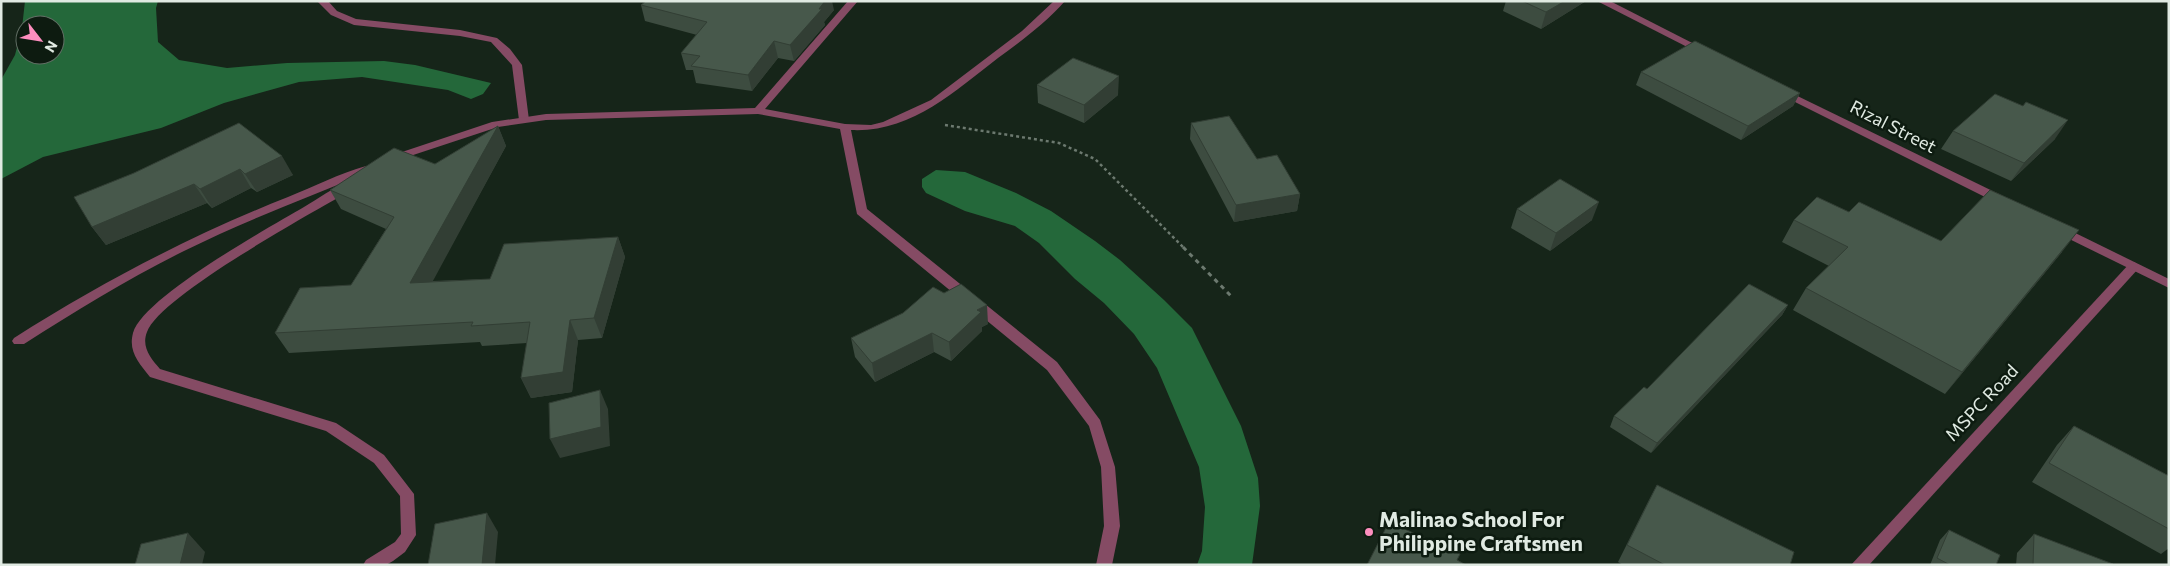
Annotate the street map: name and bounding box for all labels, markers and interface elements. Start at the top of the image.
north arrow [15,15,65,65]
text: N [42,38,62,56]
street label: Rizal Street [1847,95,1940,157]
street label: MSPC Road [1940,359,2022,445]
place label: Malinao School For Philippine Craftsmen [1379,506,1583,555]
marker: Malinao School For Philippine Craftsmen [1363,526,1375,538]

